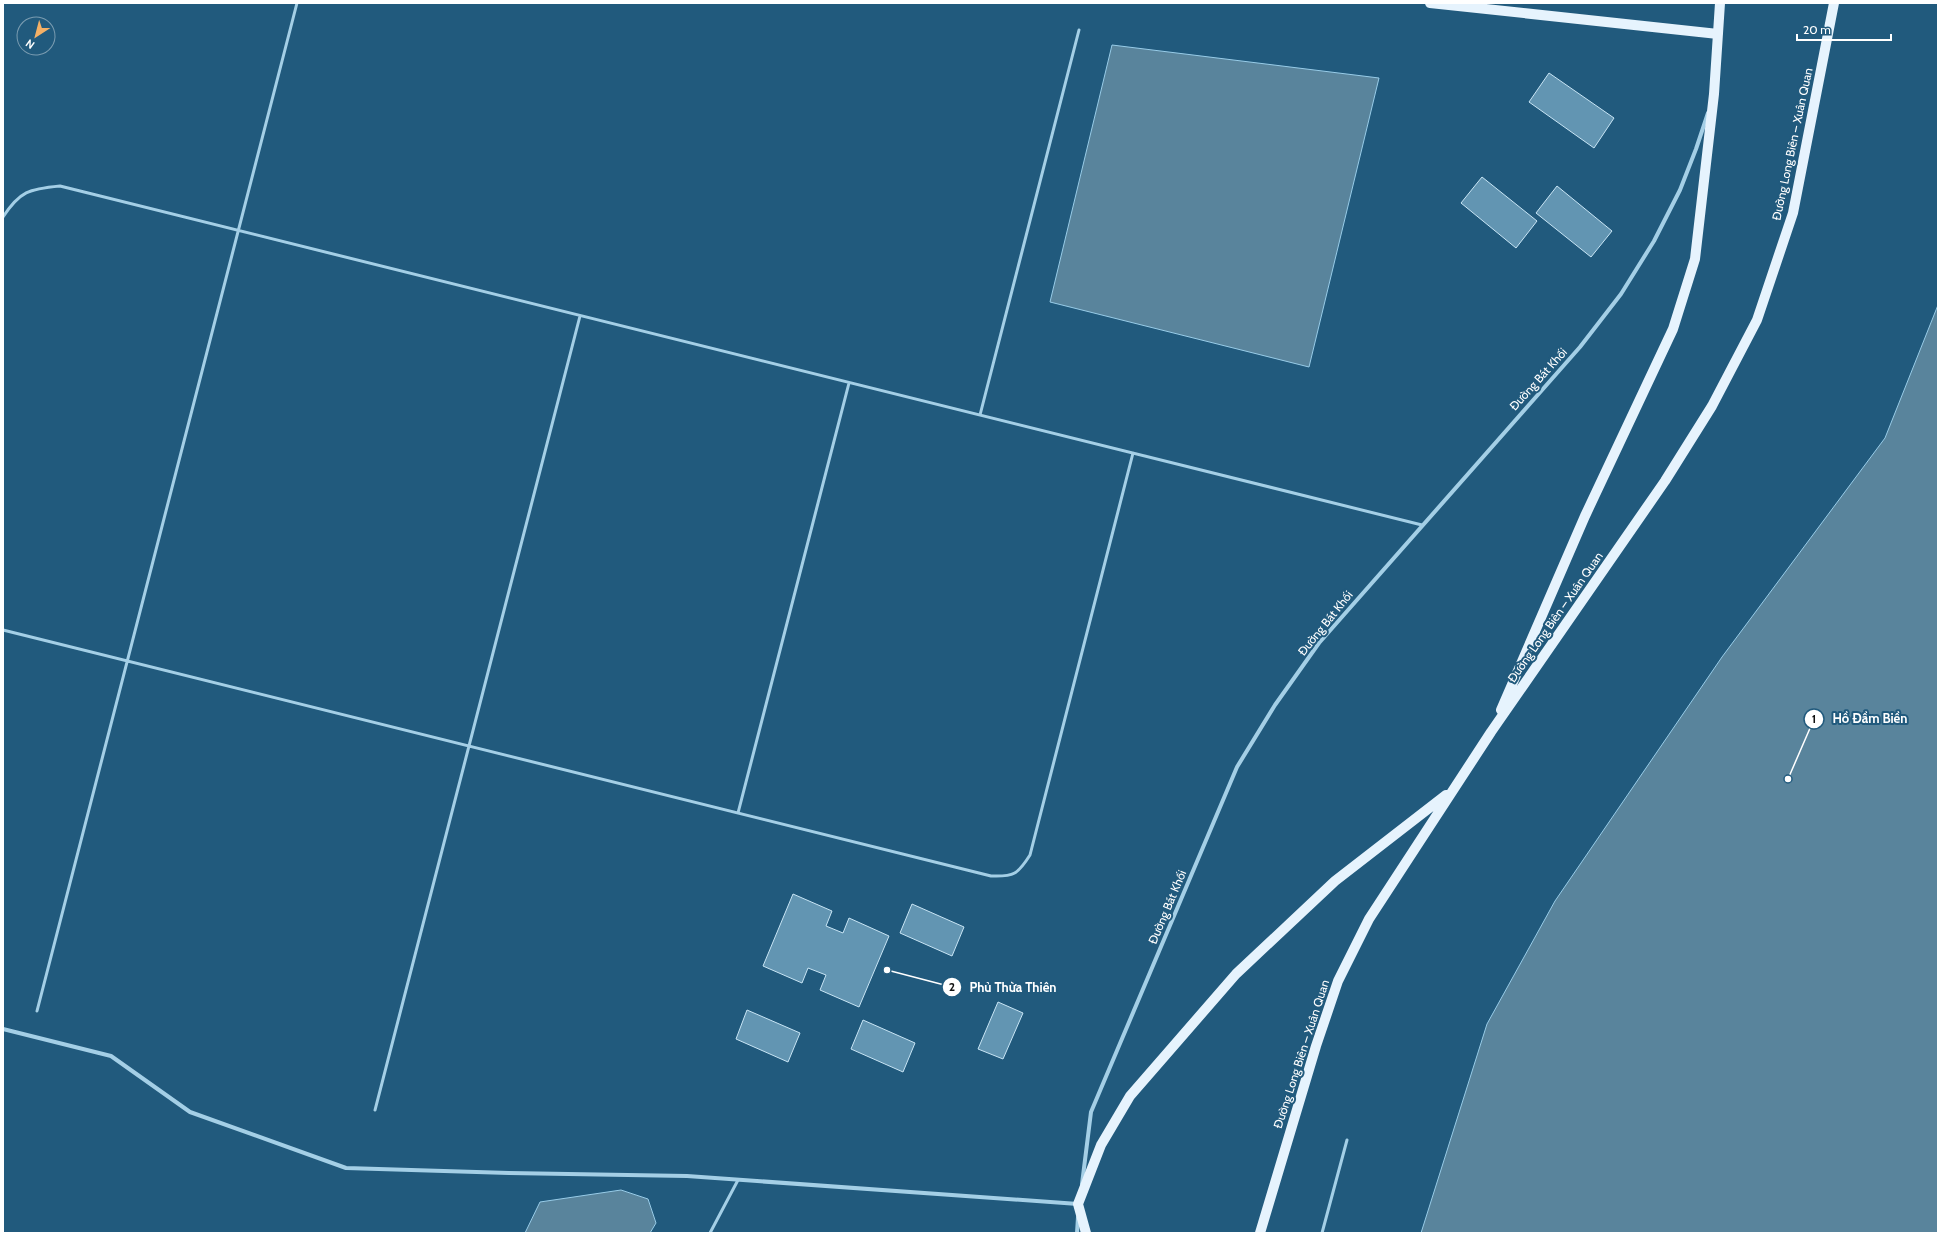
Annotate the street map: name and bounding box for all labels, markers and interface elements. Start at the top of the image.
north arrow [16,16,56,56]
scale bar [1797,16,1891,42]
text: 20 m [1803,22,1831,37]
text: N [23,36,37,52]
street label: Đường Long Biên – Xuân Quan [1768,66,1816,222]
street label: Đường Bát Khối [1506,345,1570,413]
street label: Đường Long Biên – Xuân Quan [1504,549,1606,685]
street label: Đường Bát Khối [1294,588,1356,658]
callout: Hồ Đầm Biền [1804,706,1915,731]
text: Hồ Đầm Biền [1833,710,1907,726]
text: 1 [1812,711,1816,726]
street label: Đường Bát Khối [1145,868,1189,946]
callout: Phủ Thừa Thiên [942,975,1065,1000]
street label: Đường Long Biên – Xuân Quan [1270,977,1332,1130]
text: 2 [949,979,955,994]
text: Phủ Thừa Thiên [970,979,1057,995]

